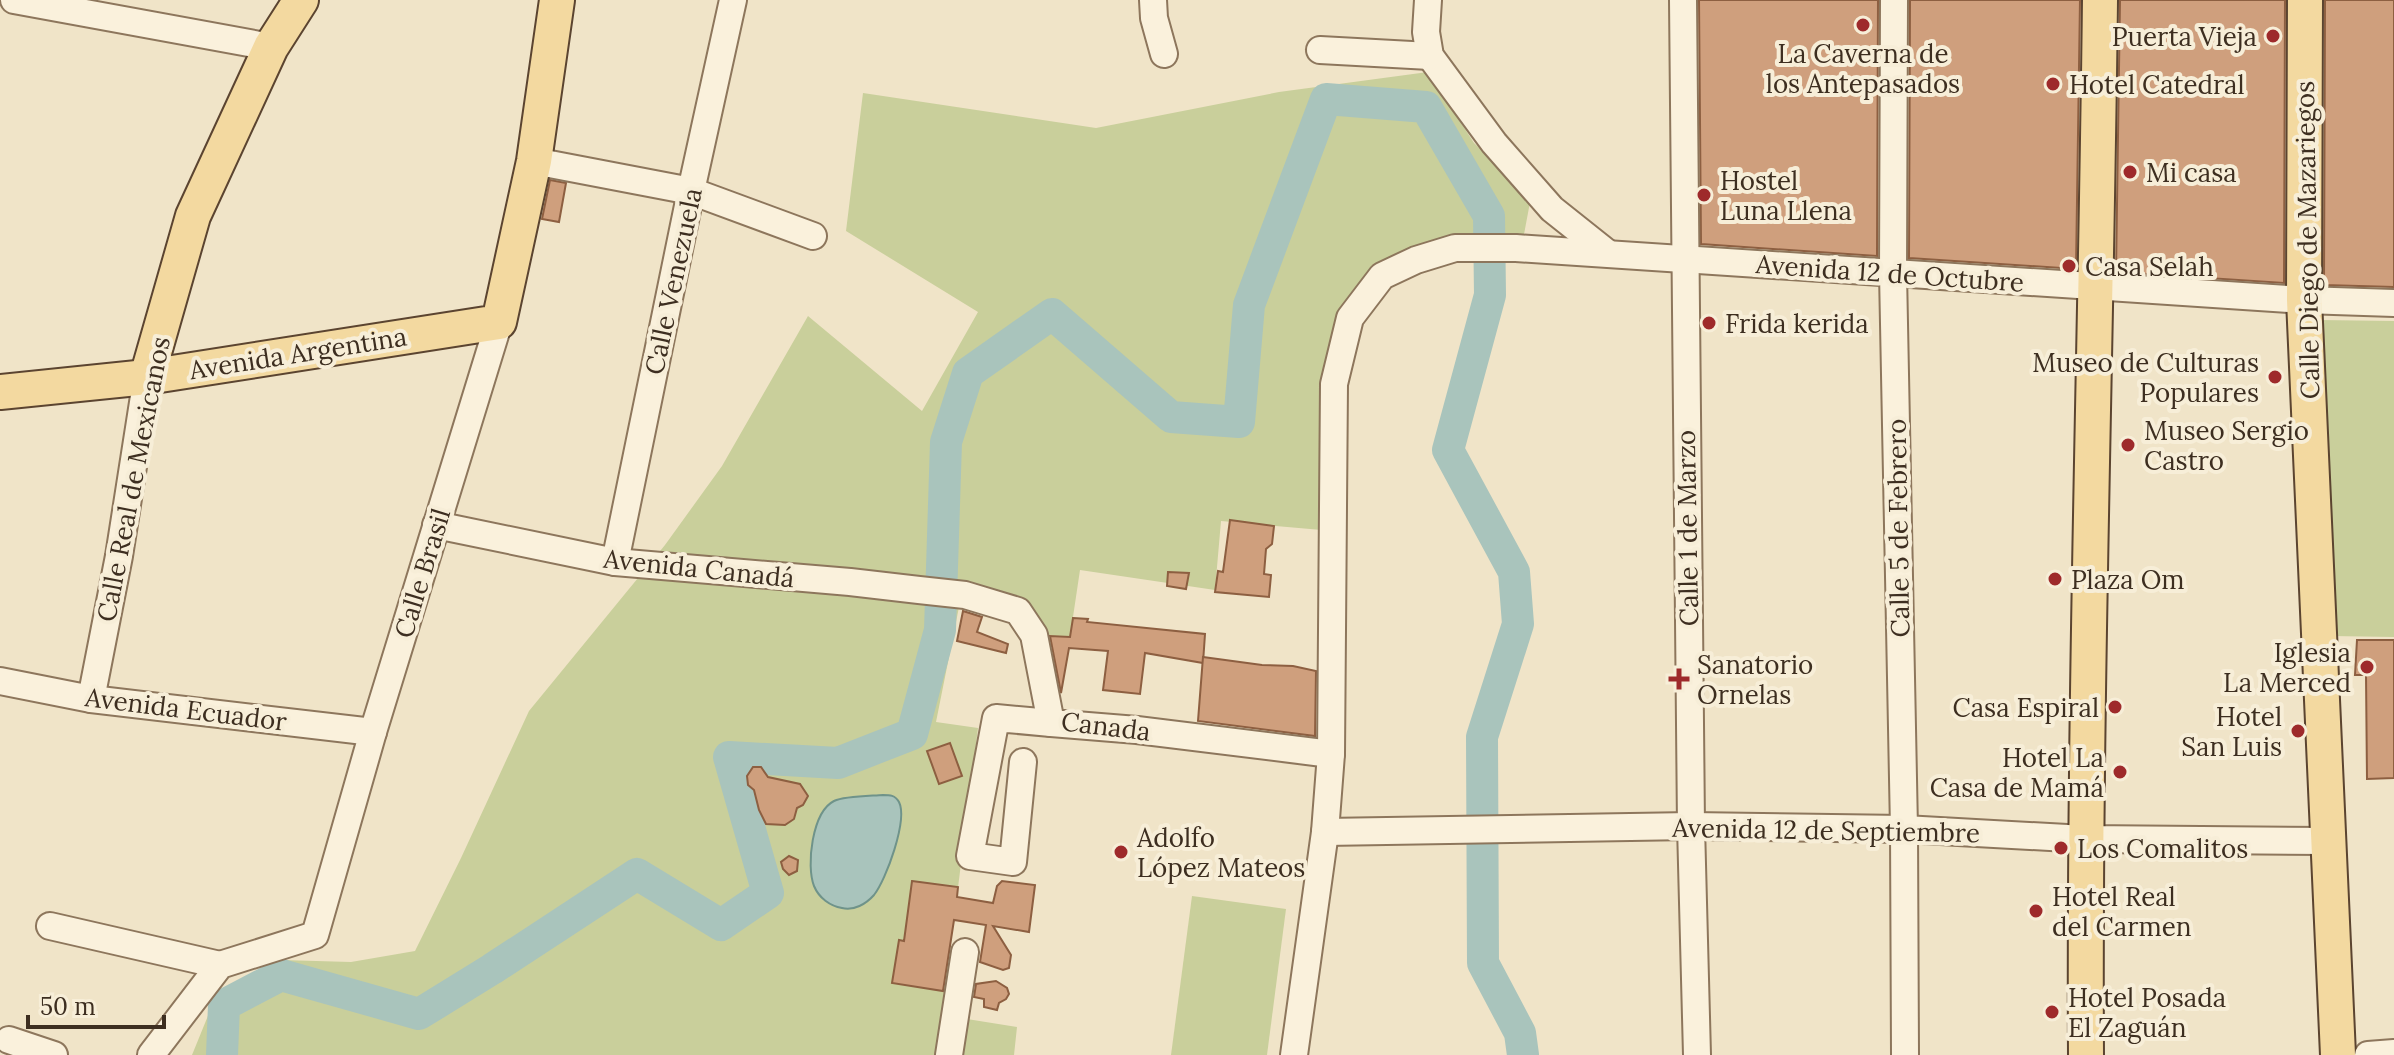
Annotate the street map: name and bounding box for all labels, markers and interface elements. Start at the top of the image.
marker: La Caverna de los Antepasados [1854,16,1872,34]
place label: Puerta Vieja [2112,20,2257,53]
marker: Puerta Vieja [2264,27,2282,45]
place label: La Caverna de los Antepasados [1766,37,1960,100]
place label: Hotel Catedral [2069,68,2245,101]
marker: Hotel Catedral [2044,75,2062,93]
street label: Calle Diego de Mazariegos [2288,81,2326,399]
place label: Mi casa [2146,156,2237,189]
marker: Mi casa [2121,163,2139,181]
place label: Hostel Luna Llena [1720,164,1852,227]
street label: Calle Venezuela [637,185,709,377]
marker: Hostel Luna Llena [1695,186,1713,204]
street label: Avenida 12 de Octubre [1754,247,2025,299]
place label: Casa Selah [2085,250,2214,283]
marker: Casa Selah [2060,257,2078,275]
place label: Frida kerida [1725,307,1869,340]
marker: Frida kerida [1700,314,1718,332]
street label: Avenida Argentina [186,320,409,387]
street label: Calle Real de Mexicanos [89,334,177,624]
place label: Museo de Culturas Populares [2032,346,2259,409]
marker: Museo de Culturas Populares [2266,368,2284,386]
place label: Museo Sergio Castro [2144,414,2309,477]
street label: Calle 5 de Febrero [1880,418,1916,638]
street label: Calle 1 de Marzo [1669,430,1705,626]
marker: Museo Sergio Castro [2119,436,2137,454]
street label: Calle Brasil [387,504,457,642]
street label: Avenida Canadá [601,541,796,594]
place label: Plaza Om [2071,563,2185,596]
marker: Plaza Om [2046,570,2064,588]
place label: Iglesia La Merced [2223,636,2351,699]
place label: Sanatorio Ornelas [1697,648,1813,711]
marker: Iglesia La Merced [2358,658,2376,676]
marker: Sanatorio Ornelas [1668,668,1690,690]
street label: Avenida Ecuador [82,680,289,738]
place label: Casa Espiral [1953,691,2099,724]
marker: Casa Espiral [2106,698,2124,716]
place label: Hotel San Luis [2181,700,2282,763]
street label: Canada [1059,704,1153,748]
marker: Hotel San Luis [2289,722,2307,740]
place label: Hotel La Casa de Mamá [1930,741,2104,804]
marker: Hotel La Casa de Mamá [2111,763,2129,781]
street label: Avenida 12 de Septiembre [1671,811,1980,849]
place label: Adolfo López Mateos [1136,821,1305,884]
place label: Los Comalitos [2077,832,2248,865]
marker: Los Comalitos [2052,839,2070,857]
marker: Adolfo López Mateos [1112,843,1130,861]
place label: Hotel Real del Carmen [2052,880,2192,943]
marker: Hotel Real del Carmen [2027,902,2045,920]
scale bar [28,979,164,1029]
place label: Hotel Posada El Zaguán [2068,981,2226,1044]
text: 50 m [40,991,96,1022]
marker: Hotel Posada El Zaguán [2043,1003,2061,1021]

